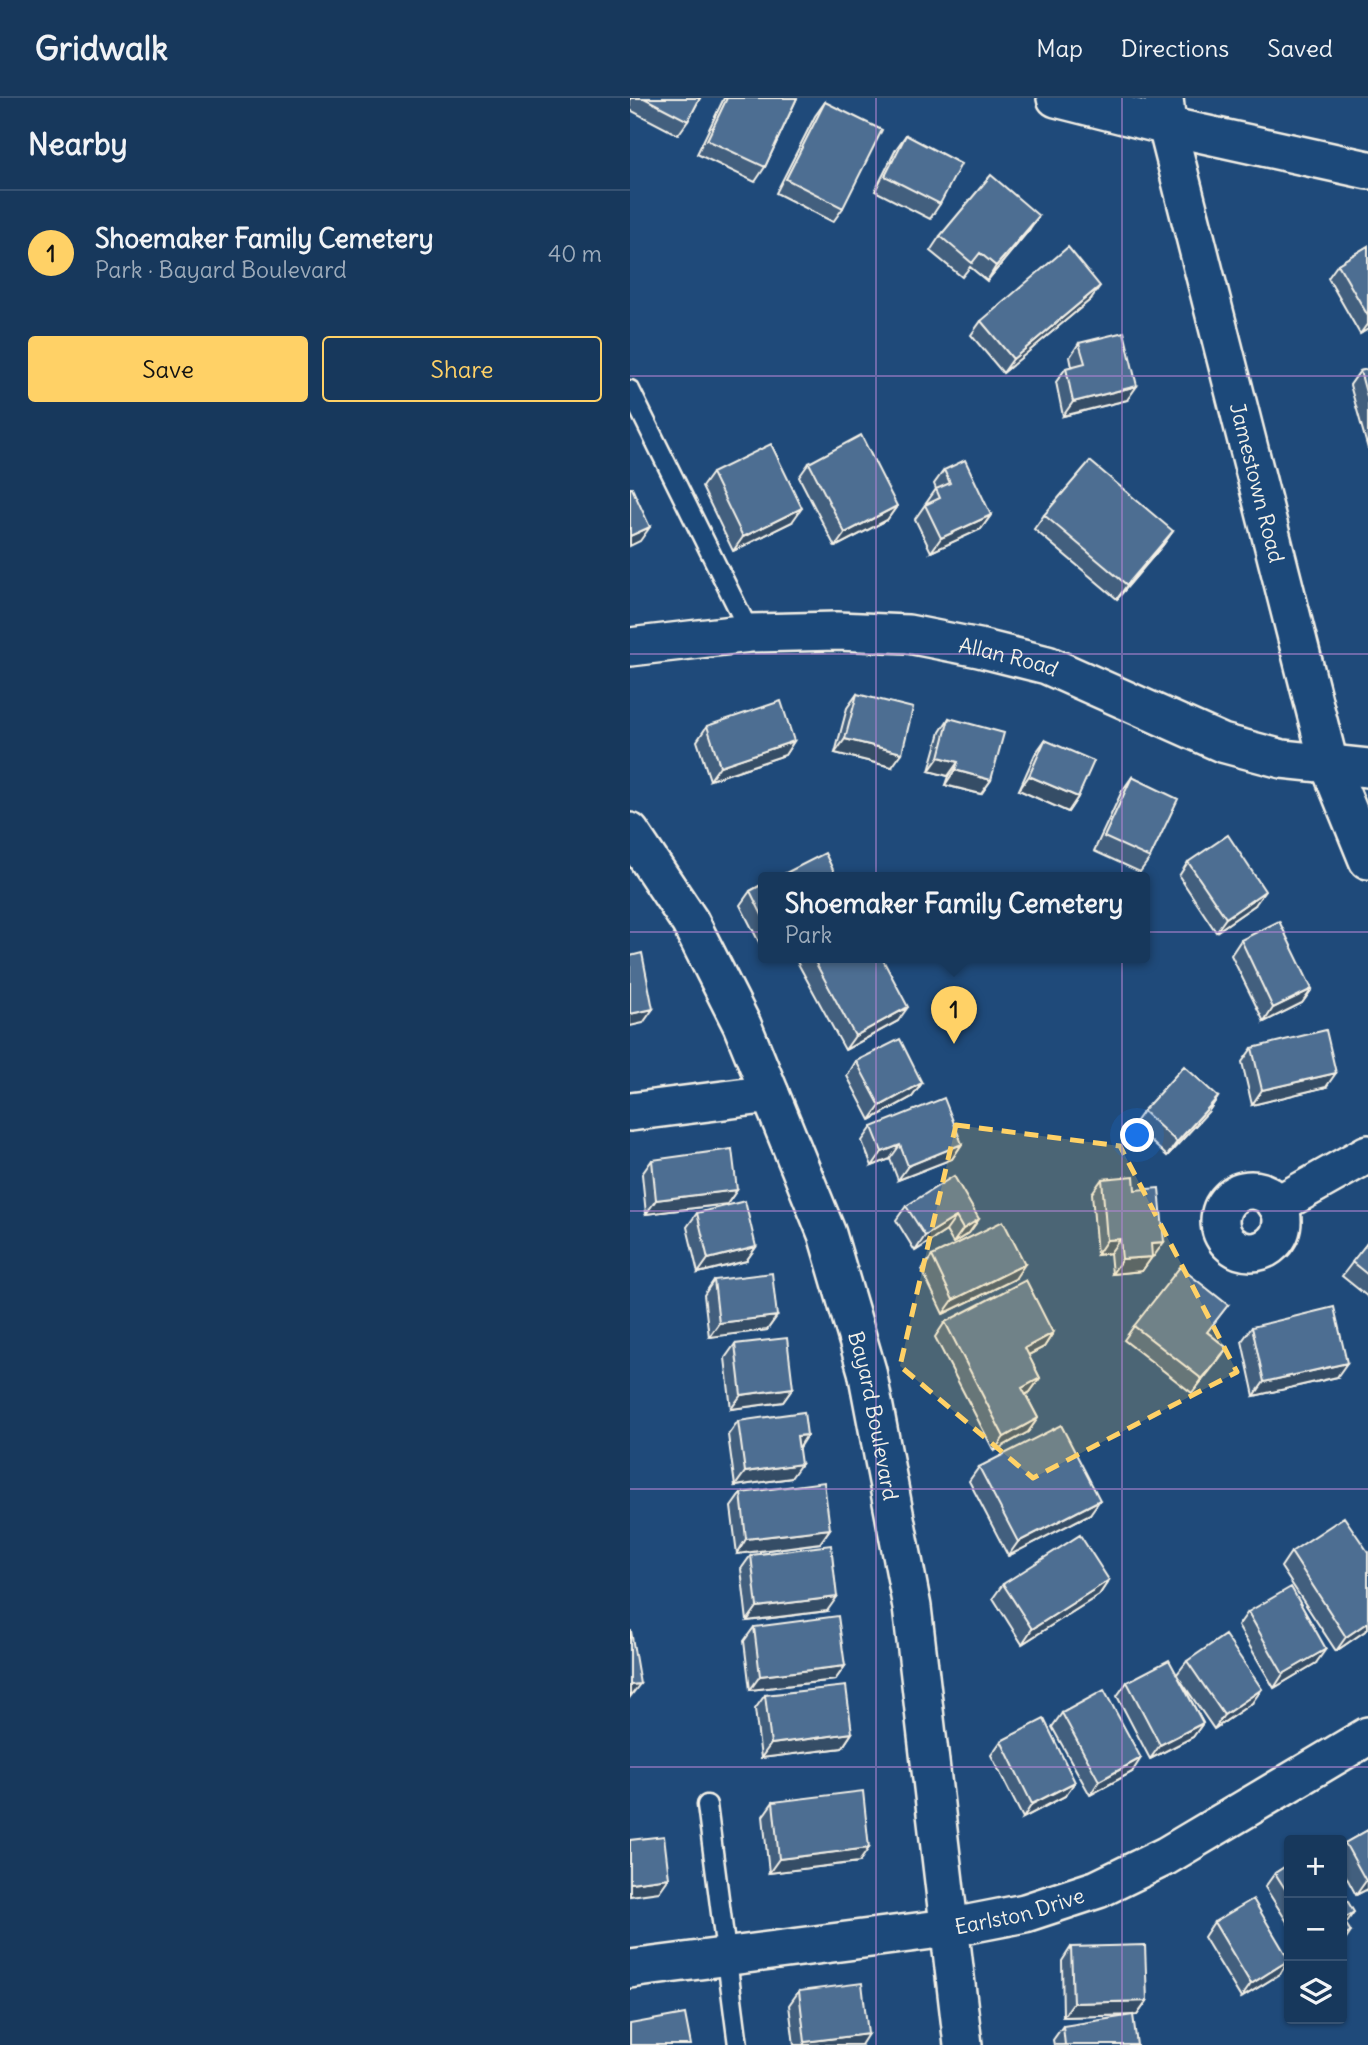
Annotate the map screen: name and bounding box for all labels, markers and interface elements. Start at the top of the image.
text: Gridwalk [35,27,168,69]
text: Map [1036,33,1083,63]
text: Directions [1121,33,1229,63]
text: Saved [1267,33,1333,63]
text: Nearby [28,125,128,163]
text: Shoemaker Family Cemetery [95,222,433,255]
text: 1 [46,239,56,268]
text: 40 m [548,239,602,268]
text: Park · Bayard Boulevard [95,255,347,284]
button: Save [28,336,308,402]
button: Share [322,336,602,402]
street label: Jamestown Road [1224,400,1291,565]
street label: Allan Road [957,631,1063,682]
popup [758,872,1150,963]
text: Shoemaker Family Cemetery [785,887,1123,920]
text: Park [785,920,832,949]
pin: 1 [931,986,977,1044]
your location [1120,1118,1154,1152]
street label: Bayard Boulevard [843,1328,905,1502]
map controls [1284,1835,1347,2024]
button: + [1284,1835,1347,1898]
street label: Earlston Drive [952,1881,1087,1940]
button: − [1284,1898,1347,1961]
button: layers [1284,1961,1347,2024]

